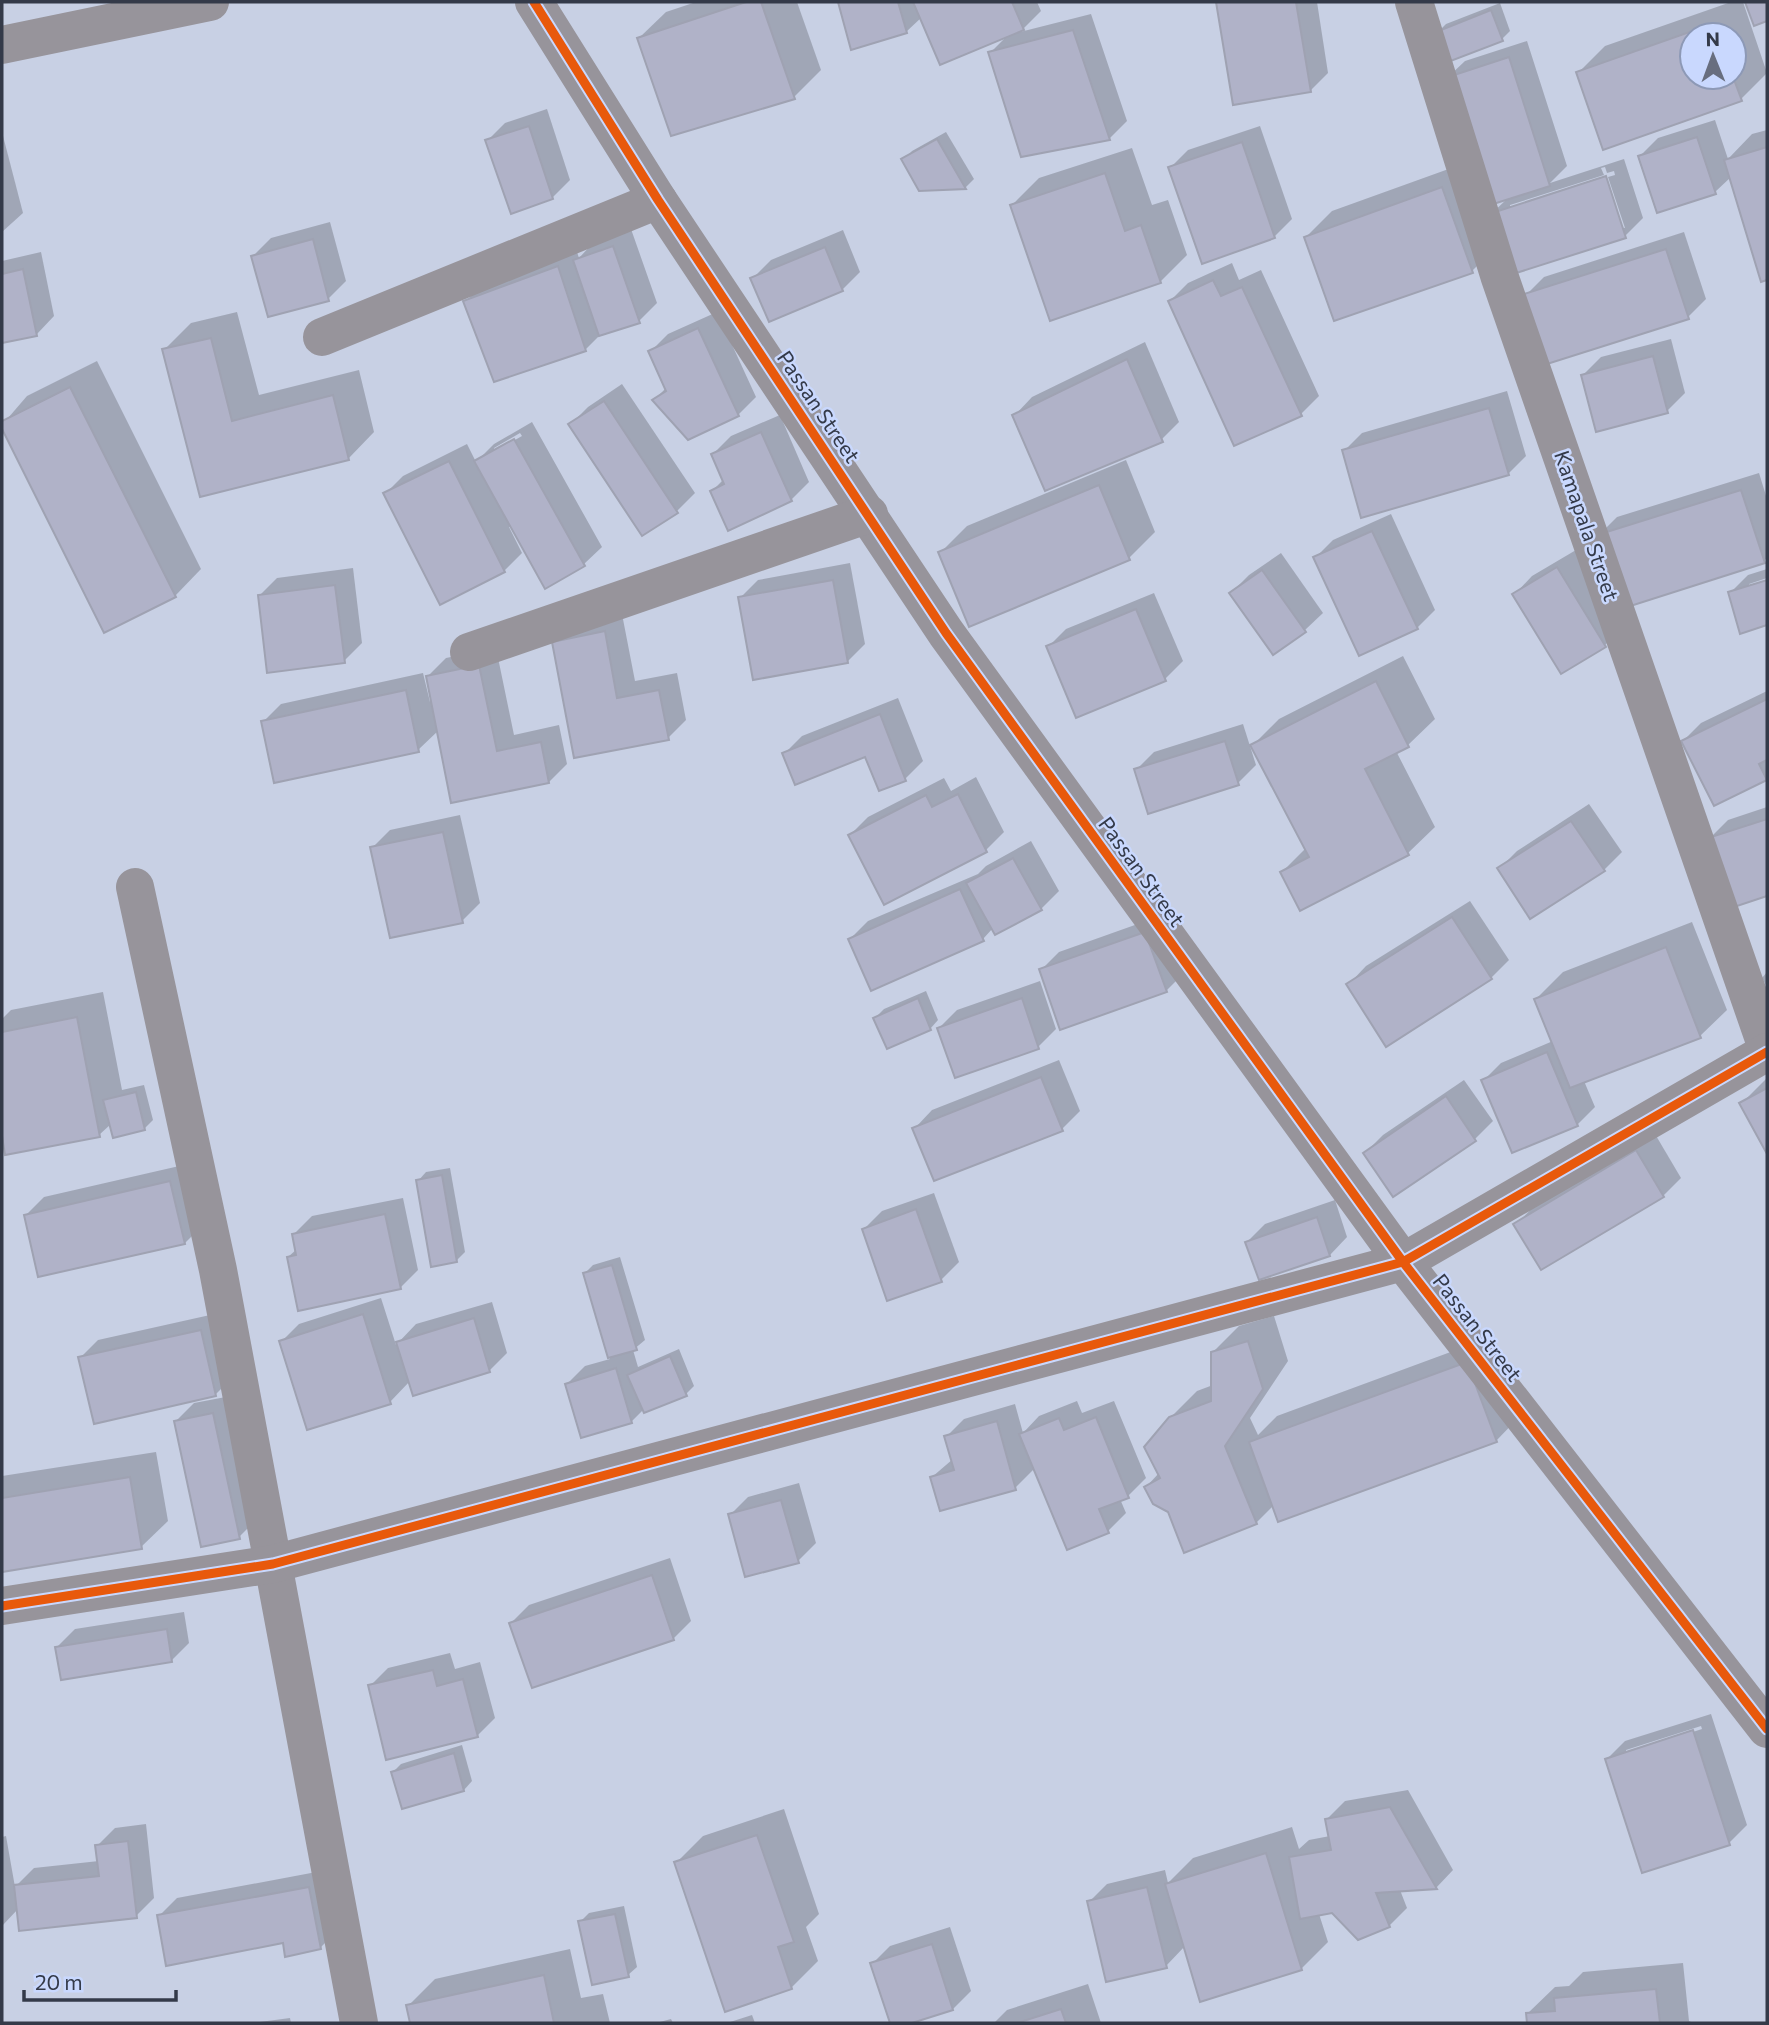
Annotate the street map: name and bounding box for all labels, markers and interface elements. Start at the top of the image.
north arrow [1678,21,1748,91]
text: N [1705,27,1720,50]
street label: Passan Street [773,345,866,467]
street label: Kamapala Street [1550,447,1625,604]
street label: Passan Street [1094,811,1190,931]
street label: Passan Street [1428,1268,1528,1386]
scale bar [24,1958,177,2002]
text: 20 m [35,1969,83,1994]

